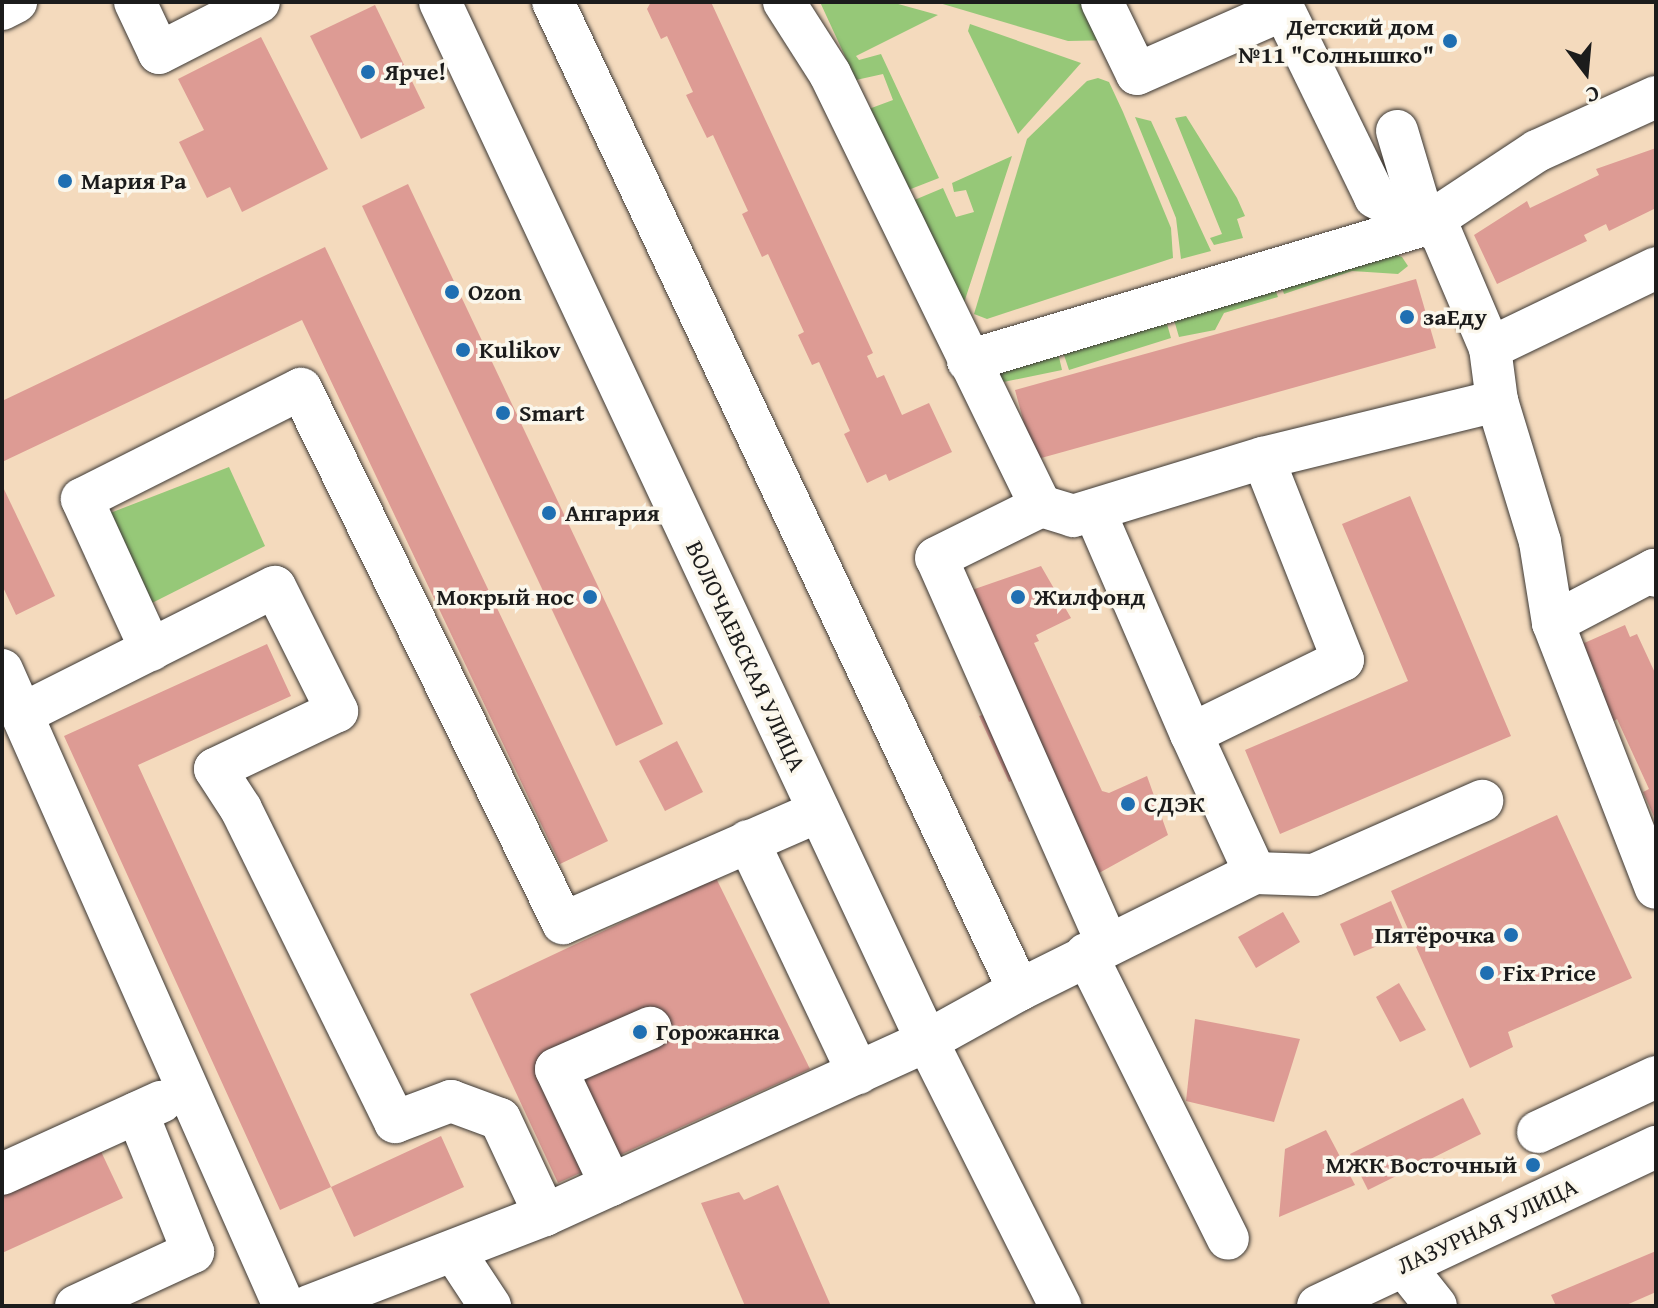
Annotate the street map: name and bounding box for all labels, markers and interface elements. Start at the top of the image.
place label: Детский дом №11 "Солнышко" [1237,13,1434,69]
marker: Детский дом №11 "Солнышко" [1441,32,1459,50]
north arrow [1546,32,1626,112]
place label: Ярче! [384,58,446,86]
marker: Ярче! [359,63,377,81]
text: С [1582,78,1603,112]
place label: Мария Ра [81,167,187,195]
marker: Мария Ра [56,172,74,190]
place label: Ozon [468,278,521,306]
marker: Ozon [443,283,461,301]
place label: заЕду [1423,303,1487,331]
marker: заЕду [1398,308,1416,326]
place label: Kulikov [479,336,561,364]
marker: Kulikov [454,341,472,359]
place label: Smart [519,399,585,427]
marker: Smart [494,404,512,422]
place label: Ангария [565,499,660,527]
marker: Ангария [540,504,558,522]
street label: ВОЛОЧАЕВСКАЯ УЛИЦА [680,536,812,776]
place label: Мокрый нос [436,583,574,611]
place label: Жилфонд [1034,583,1146,611]
marker: Мокрый нос [581,588,599,606]
marker: Жилфонд [1009,588,1027,606]
place label: СДЭК [1144,790,1205,818]
marker: СДЭК [1119,795,1137,813]
place label: Пятёрочка [1375,921,1495,949]
marker: Пятёрочка [1502,926,1520,944]
place label: Fix Price [1503,959,1596,987]
marker: Fix Price [1478,964,1496,982]
place label: Горожанка [656,1018,780,1046]
marker: Горожанка [631,1023,649,1041]
place label: МЖК Восточный [1325,1151,1517,1179]
marker: МЖК Восточный [1524,1156,1542,1174]
street label: ЛАЗУРНАЯ УЛИЦА [1392,1172,1582,1280]

